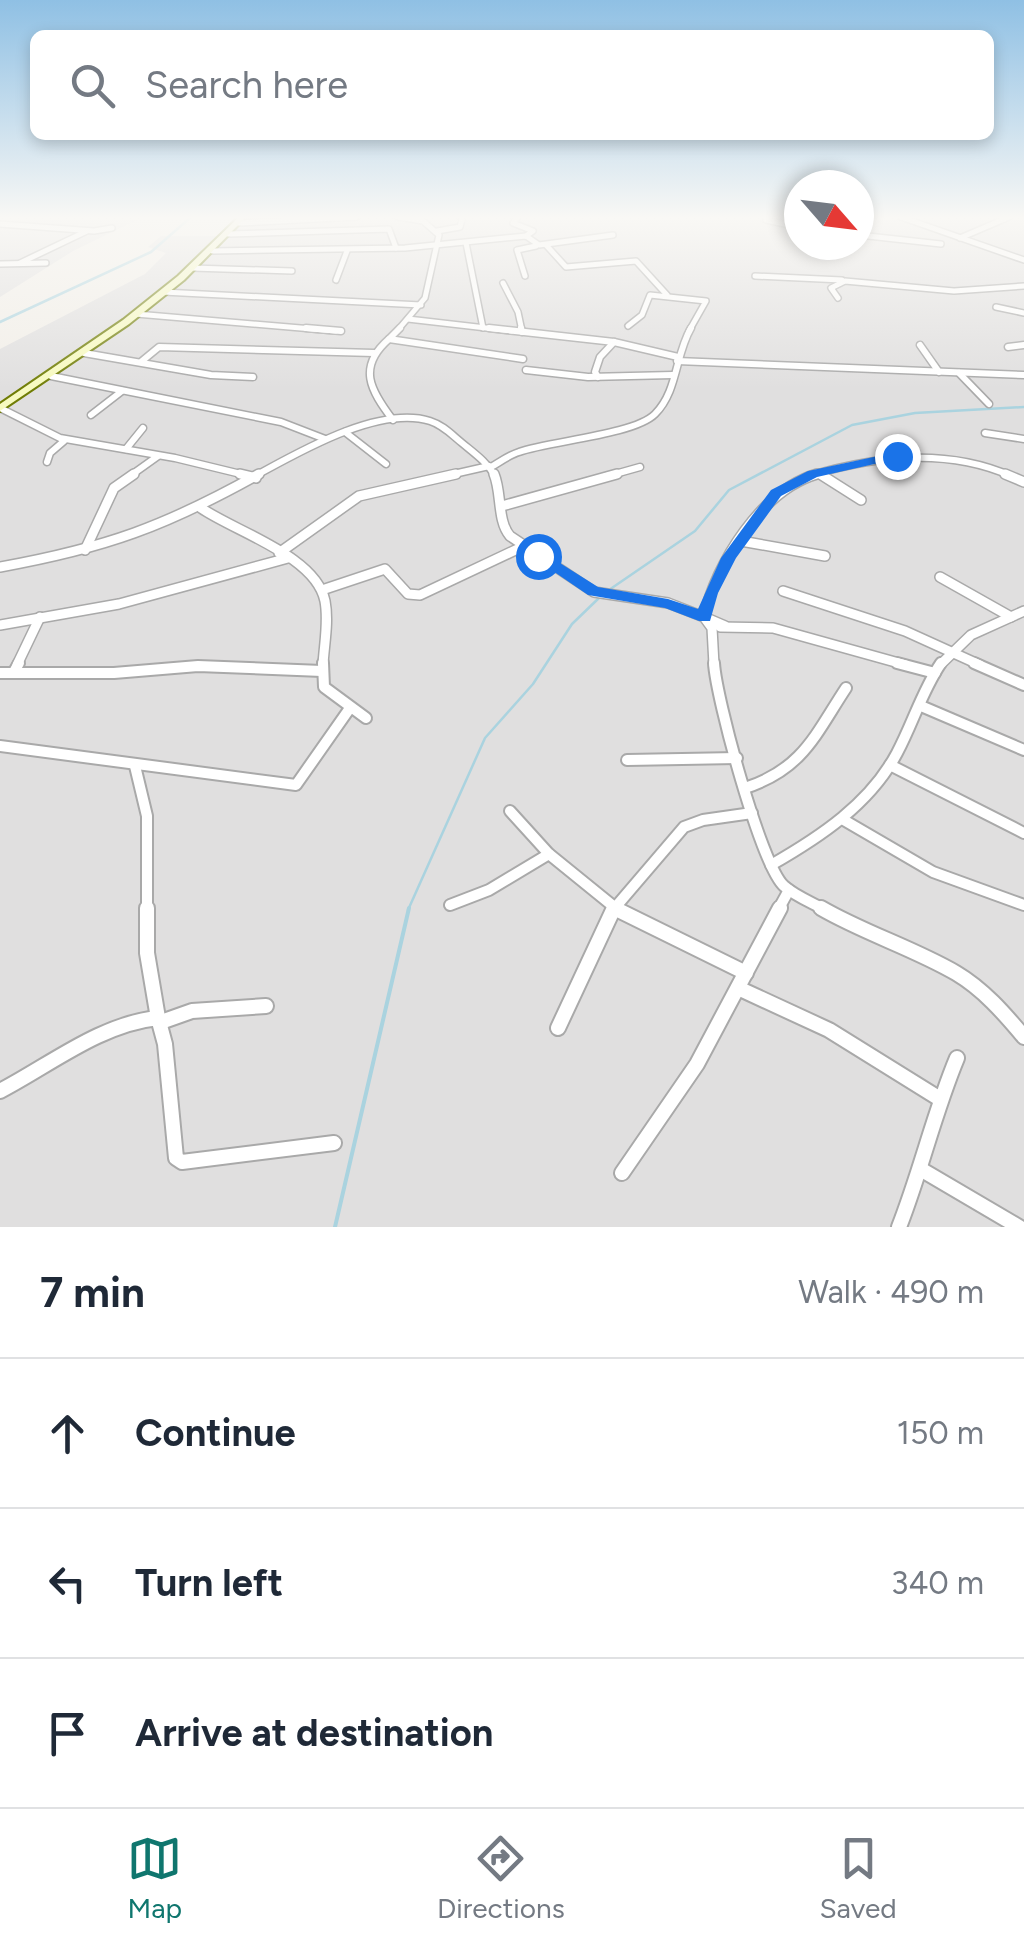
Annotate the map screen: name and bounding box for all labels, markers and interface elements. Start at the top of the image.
search box [30,30,994,140]
icon: search [65,58,120,113]
text: Search here [145,62,348,108]
north arrow [784,170,874,260]
route end [875,434,921,480]
route start [516,534,562,580]
text: 7 min [40,1267,145,1318]
text: Walk · 490 m [798,1273,984,1311]
icon: ahead [40,1406,95,1461]
text: Continue [135,1410,296,1456]
text: 150 m [897,1414,984,1452]
icon: left [40,1556,95,1611]
text: Turn left [135,1560,283,1606]
text: 340 m [891,1564,984,1602]
icon: arrive [40,1706,95,1761]
text: Arrive at destination [135,1710,493,1756]
tab: Map [127,1831,182,1925]
tab: Directions [437,1831,565,1925]
tab: Saved [819,1831,897,1925]

